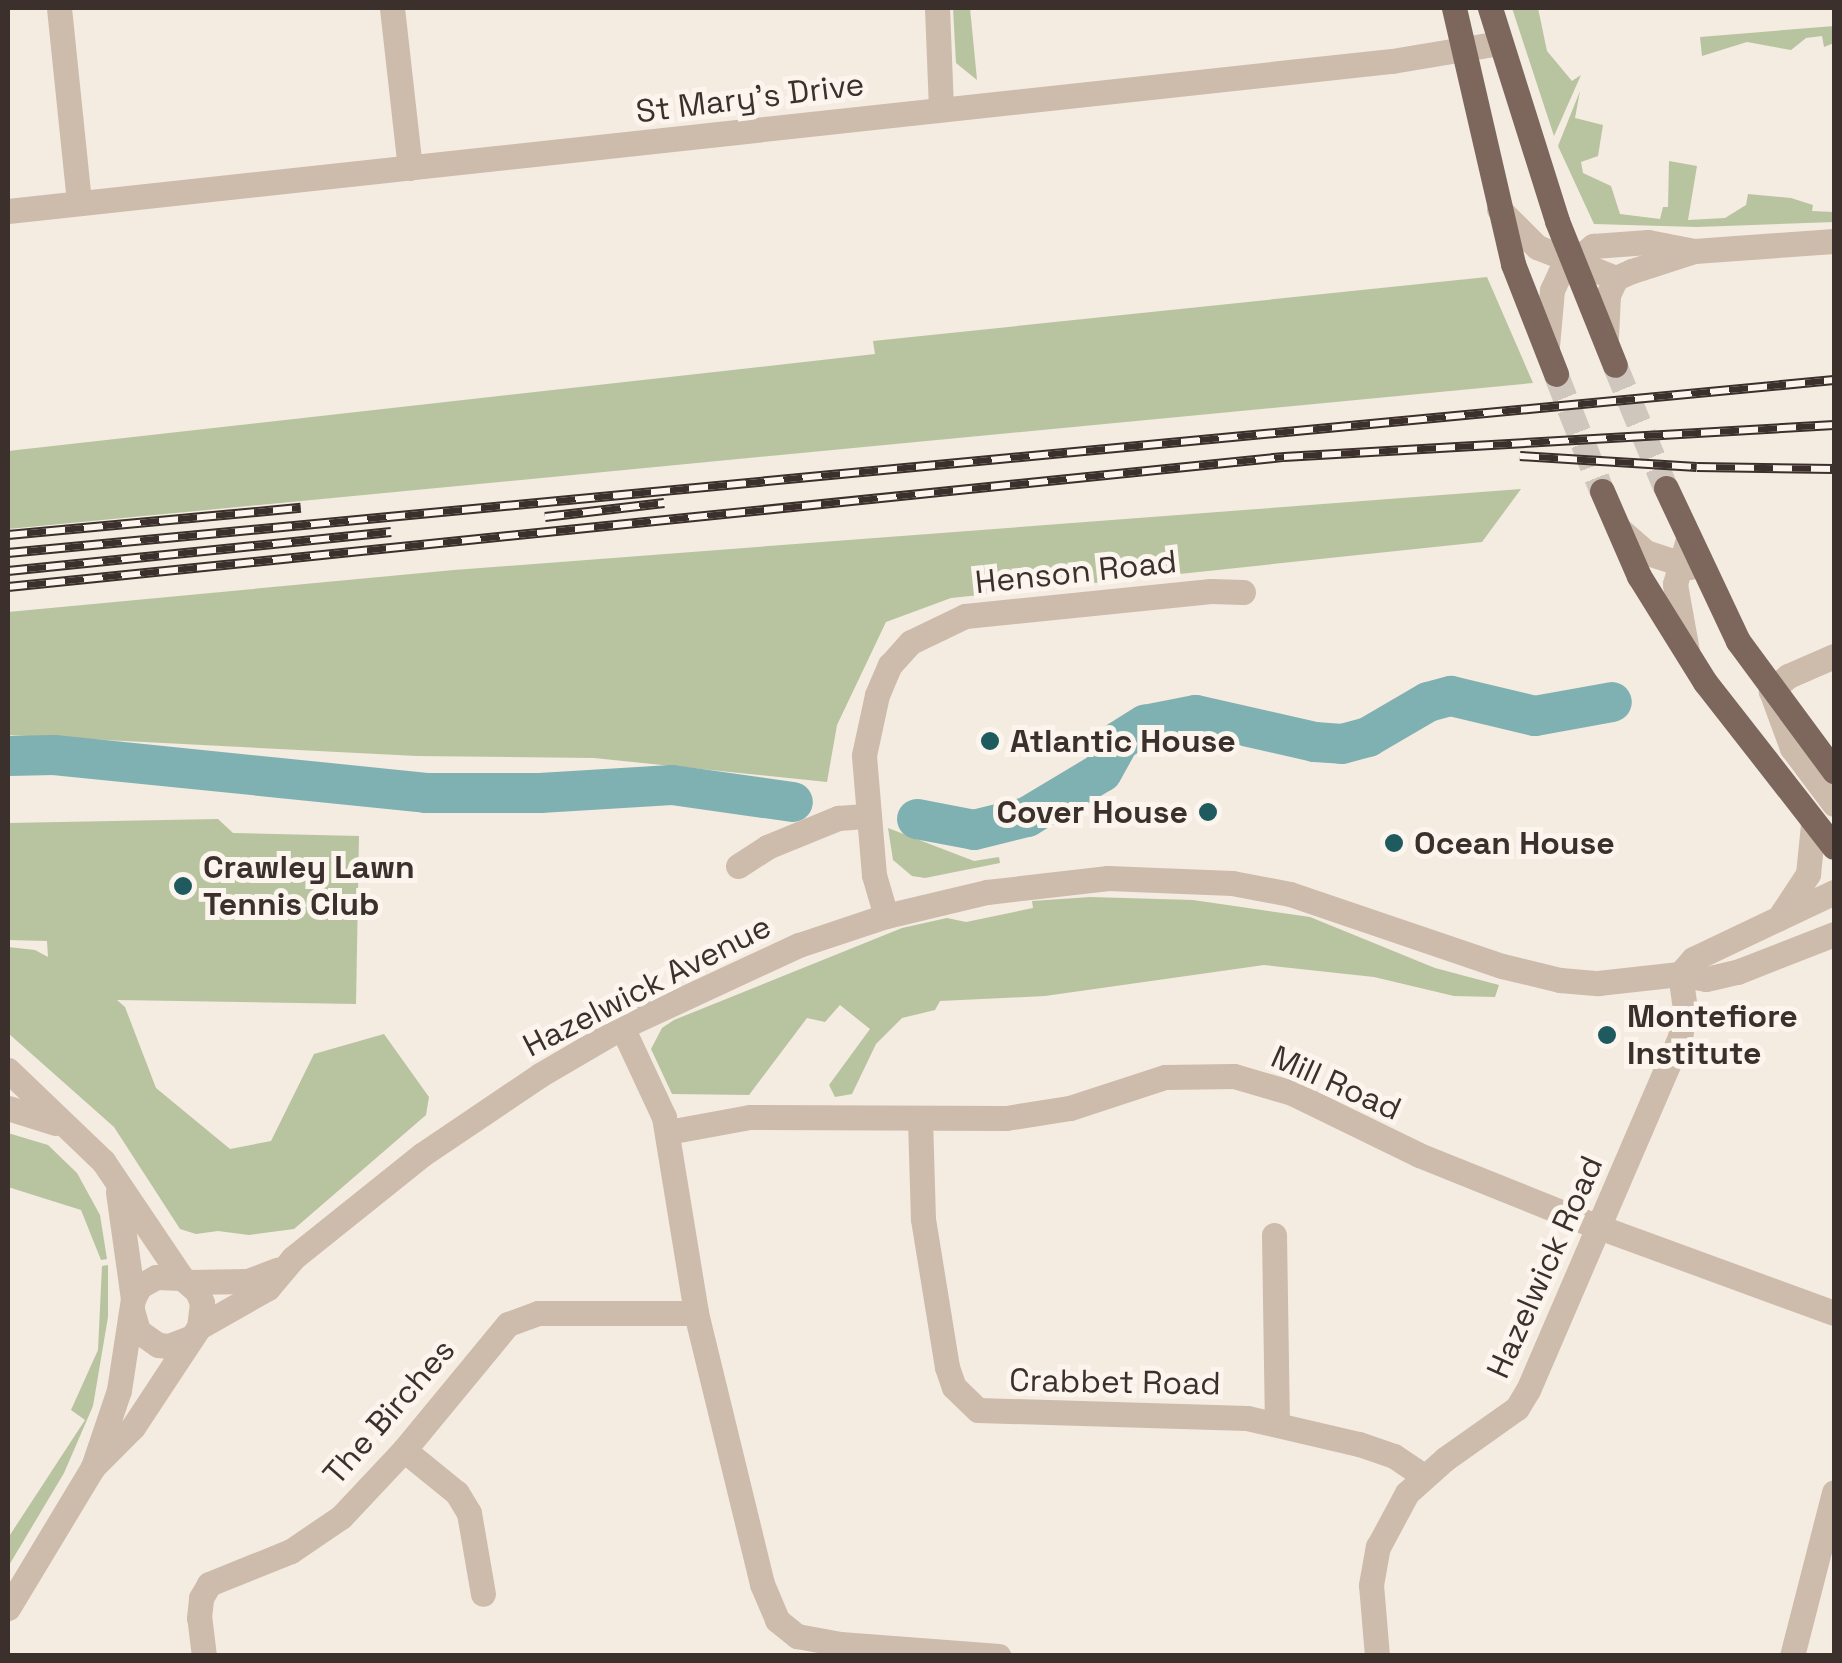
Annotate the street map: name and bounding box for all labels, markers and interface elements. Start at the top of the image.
street label: St Mary's Drive [634,65,866,131]
street label: Henson Road [973,542,1179,602]
place label: Atlantic House [1010,722,1236,760]
marker: Atlantic House [979,730,1001,752]
place label: Cover House [996,793,1188,831]
marker: Cover House [1197,801,1219,823]
place label: Ocean House [1414,824,1615,862]
marker: Ocean House [1383,832,1405,854]
place label: Crawley Lawn Tennis Club [203,849,415,924]
marker: Crawley Lawn Tennis Club [172,875,194,897]
street label: Hazelwick Avenue [517,907,777,1065]
place label: Montefiore Institute [1627,998,1798,1073]
marker: Montefiore Institute [1596,1024,1618,1046]
street label: Mill Road [1265,1037,1407,1129]
street label: Hazelwick Road [1479,1150,1611,1384]
street label: The Birches [315,1331,463,1493]
street label: Crabbet Road [1009,1361,1221,1403]

